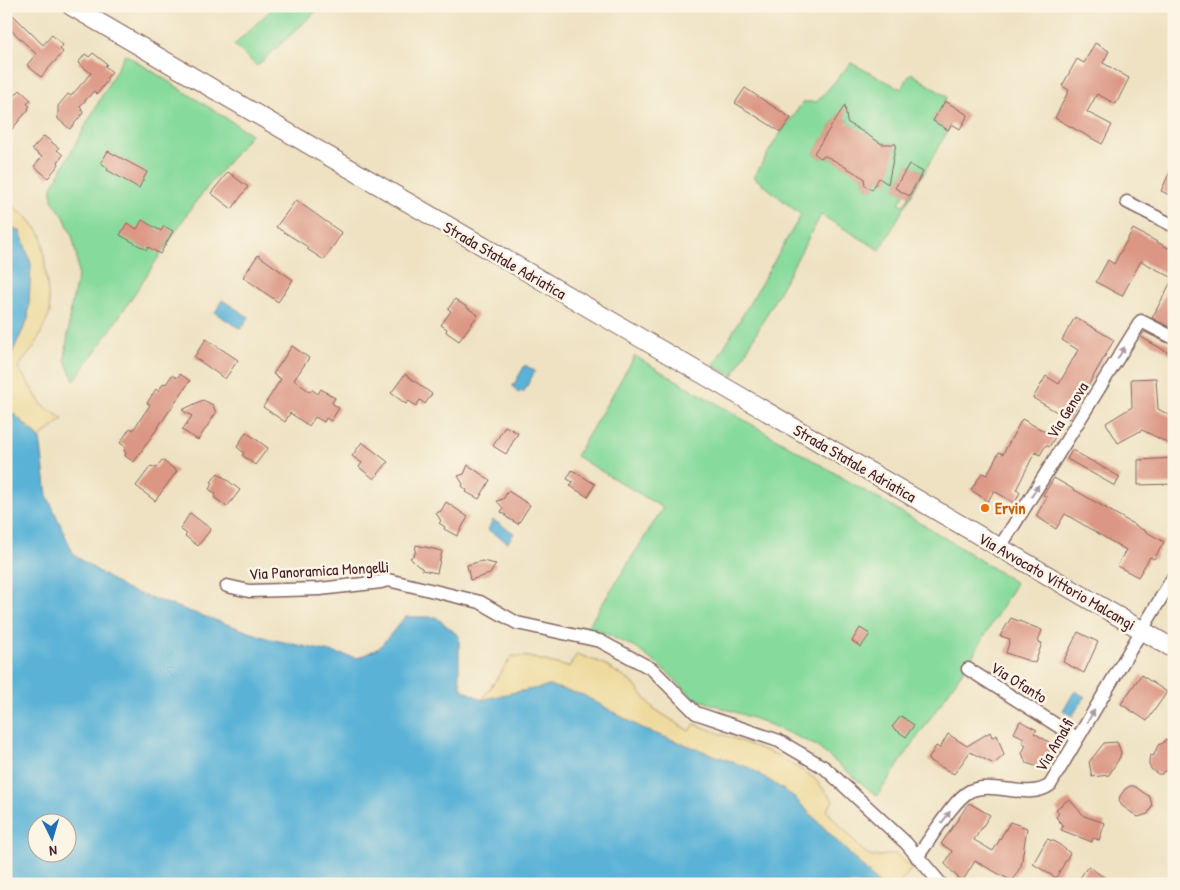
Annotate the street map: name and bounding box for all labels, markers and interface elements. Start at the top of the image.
street label: Strada Statale Adriatica [440,216,570,304]
one-way arrow [1116,347,1126,360]
street label: Via Genova [1041,377,1093,443]
street label: Strada Statale Adriatica [790,419,920,507]
one-way arrow [1031,485,1040,498]
place label: Ervin [995,497,1025,519]
marker: Ervin [979,502,991,514]
street label: Via Avvocato Vittorio Malcangi [974,527,1140,635]
street label: Via Panoramica Mongelli [248,555,390,585]
street label: Via Ofanto [987,656,1052,708]
one-way arrow [1086,710,1095,723]
street label: Via Amalfi [1030,714,1079,776]
one-way arrow [941,811,951,824]
north arrow [28,812,78,862]
text: N [48,842,58,861]

